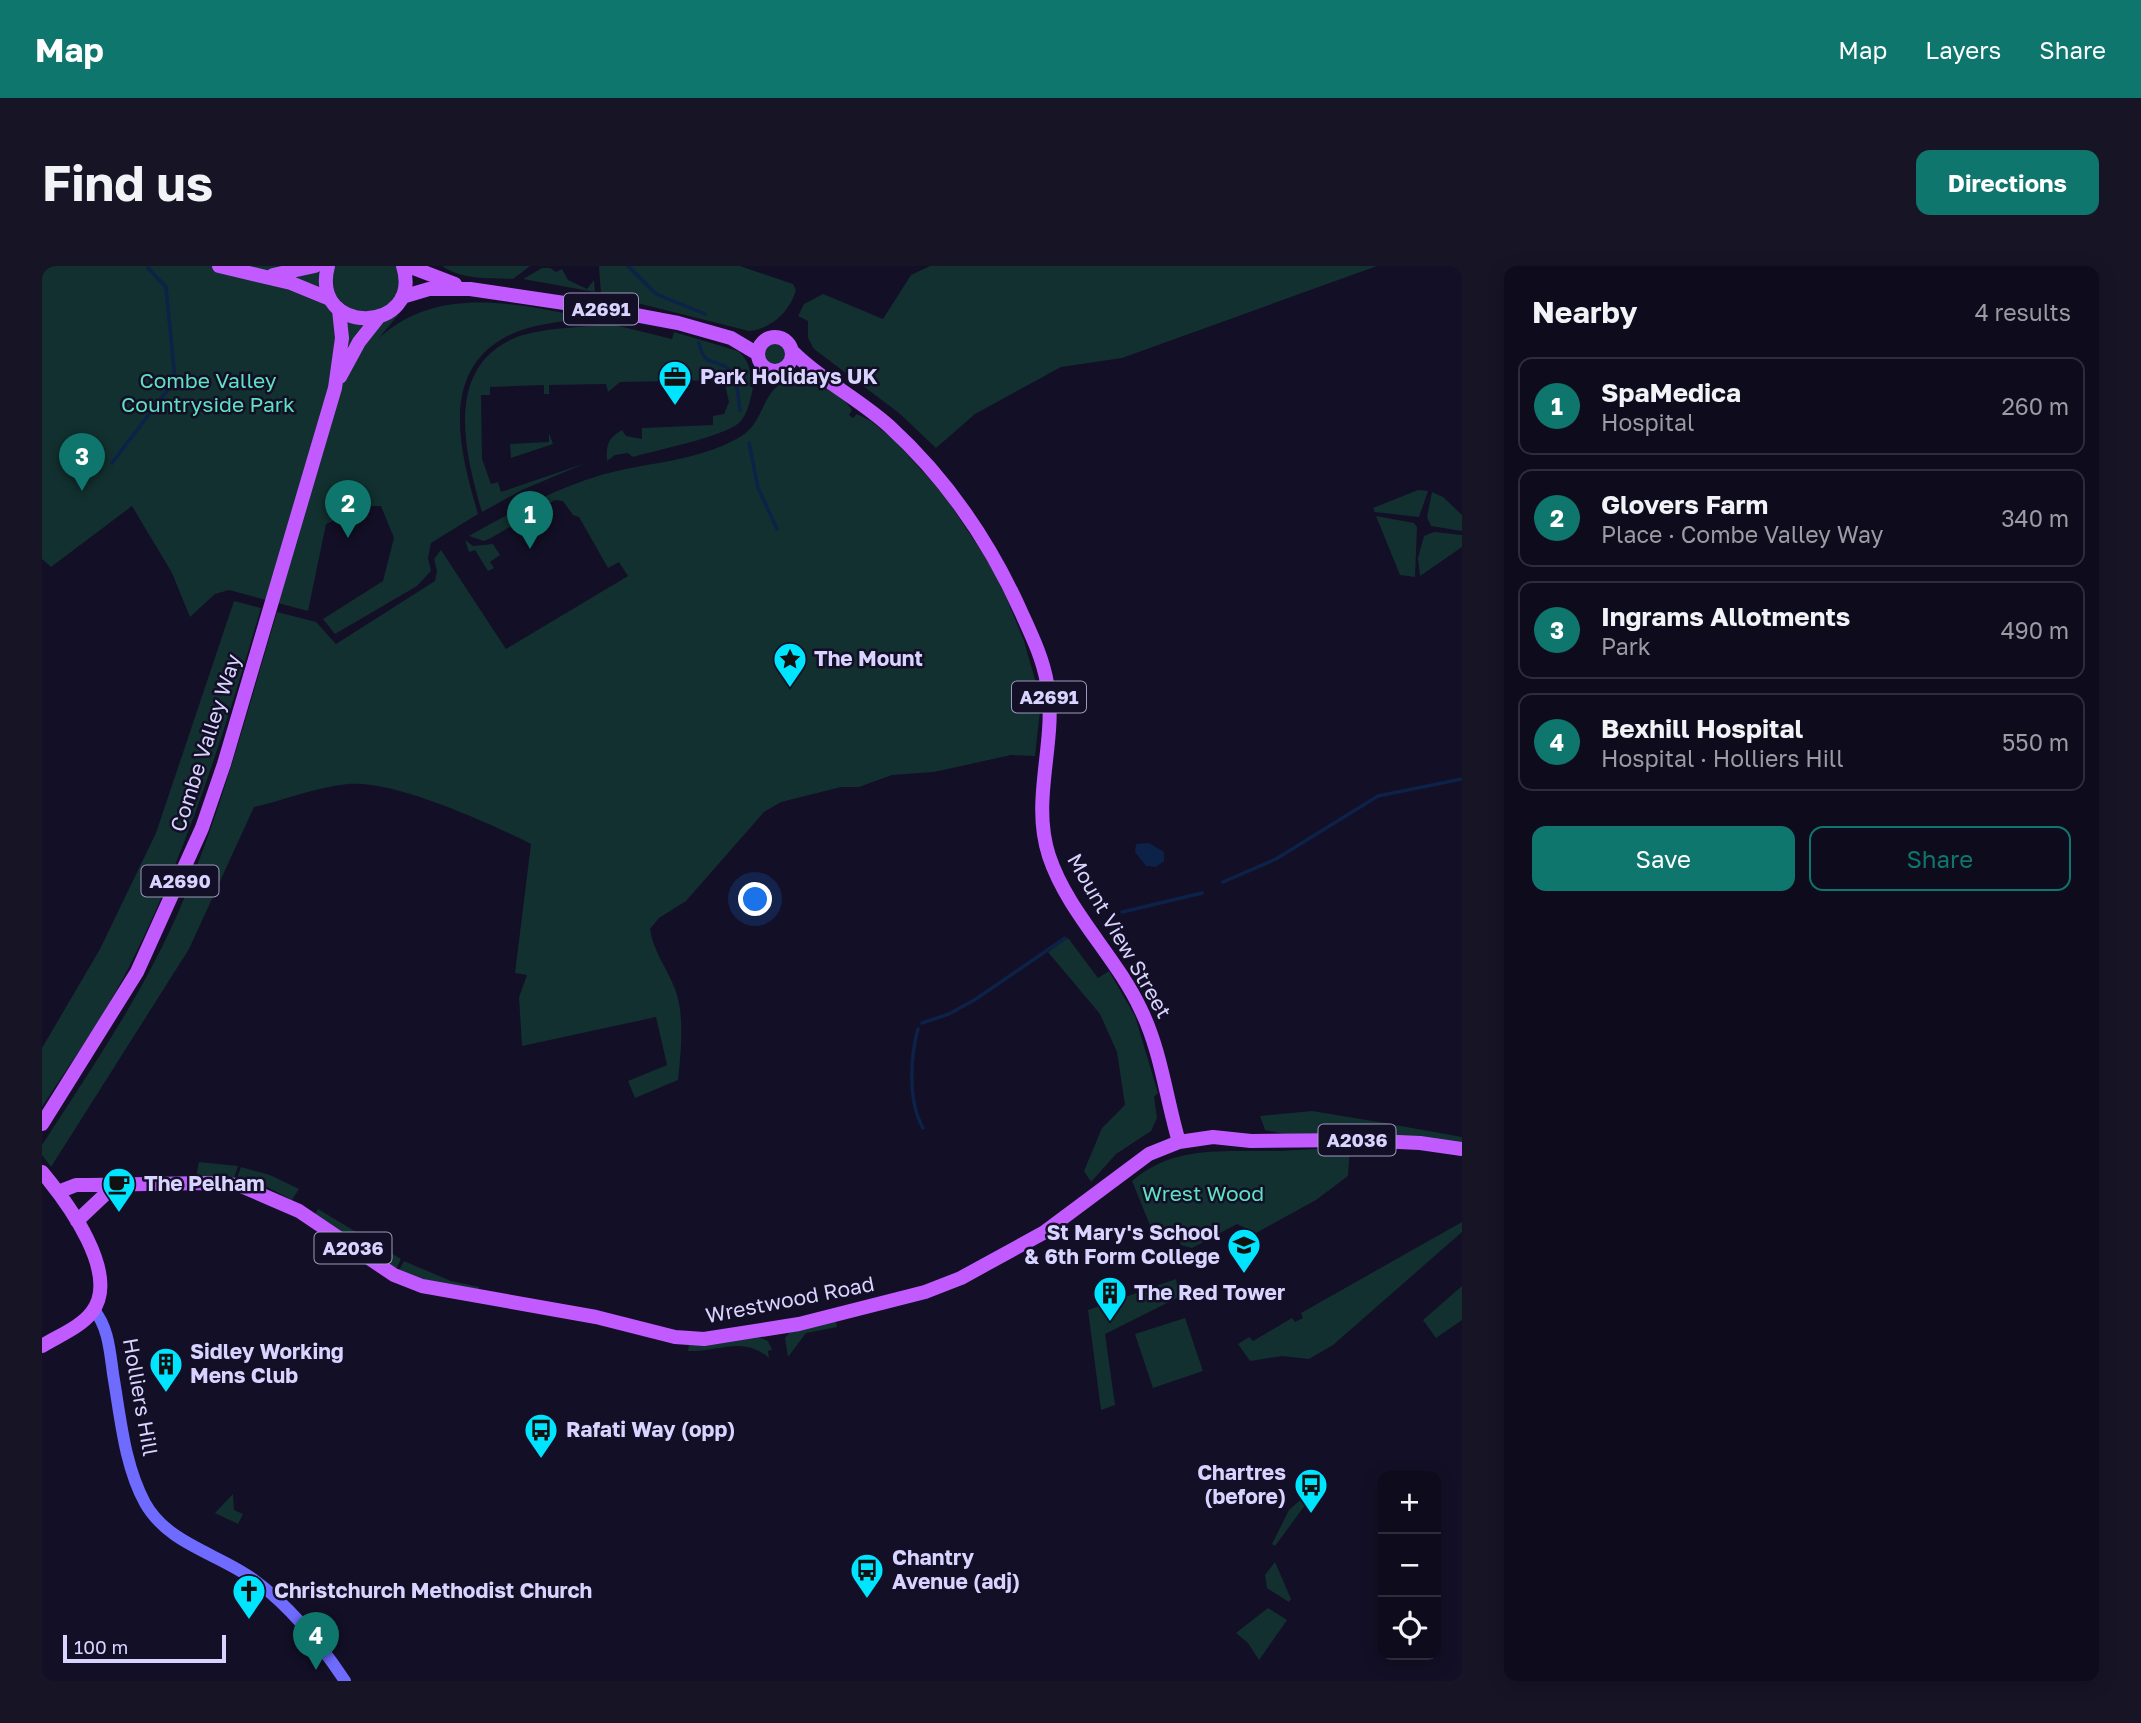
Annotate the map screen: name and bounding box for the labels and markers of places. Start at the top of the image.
office icon: Park Holidays UK [656,358,694,407]
place label: Park Holidays UK [700,363,878,389]
pin: 3 [59,433,105,491]
pin: 2 [325,480,371,538]
pin: 1 [507,491,553,549]
place icon: The Mount [771,640,809,689]
place label: The Mount [814,645,923,671]
cafe icon: The Pelham [100,1165,138,1214]
place label: The Pelham [144,1170,265,1196]
place label: St Mary's School & 6th Form College [1024,1219,1220,1269]
school or university icon: St Mary's School & 6th Form College [1225,1226,1263,1275]
building icon: The Red Tower [1091,1274,1129,1323]
place label: The Red Tower [1134,1279,1285,1305]
place label: Sidley Working Mens Club [190,1338,344,1388]
building icon: Sidley Working Mens Club [147,1345,185,1394]
bus stop icon: Rafati Way (opp) [522,1411,560,1460]
place label: Rafati Way (opp) [566,1416,735,1442]
place label: Chartres (before) [1197,1459,1286,1509]
bus stop icon: Chartres (before) [1292,1466,1330,1515]
place label: Chantry Avenue (adj) [892,1544,1020,1594]
bus stop icon: Chantry Avenue (adj) [848,1551,886,1600]
church icon: Christchurch Methodist Church [230,1572,268,1621]
place label: Christchurch Methodist Church [274,1577,592,1603]
pin: 4 [293,1612,339,1670]

